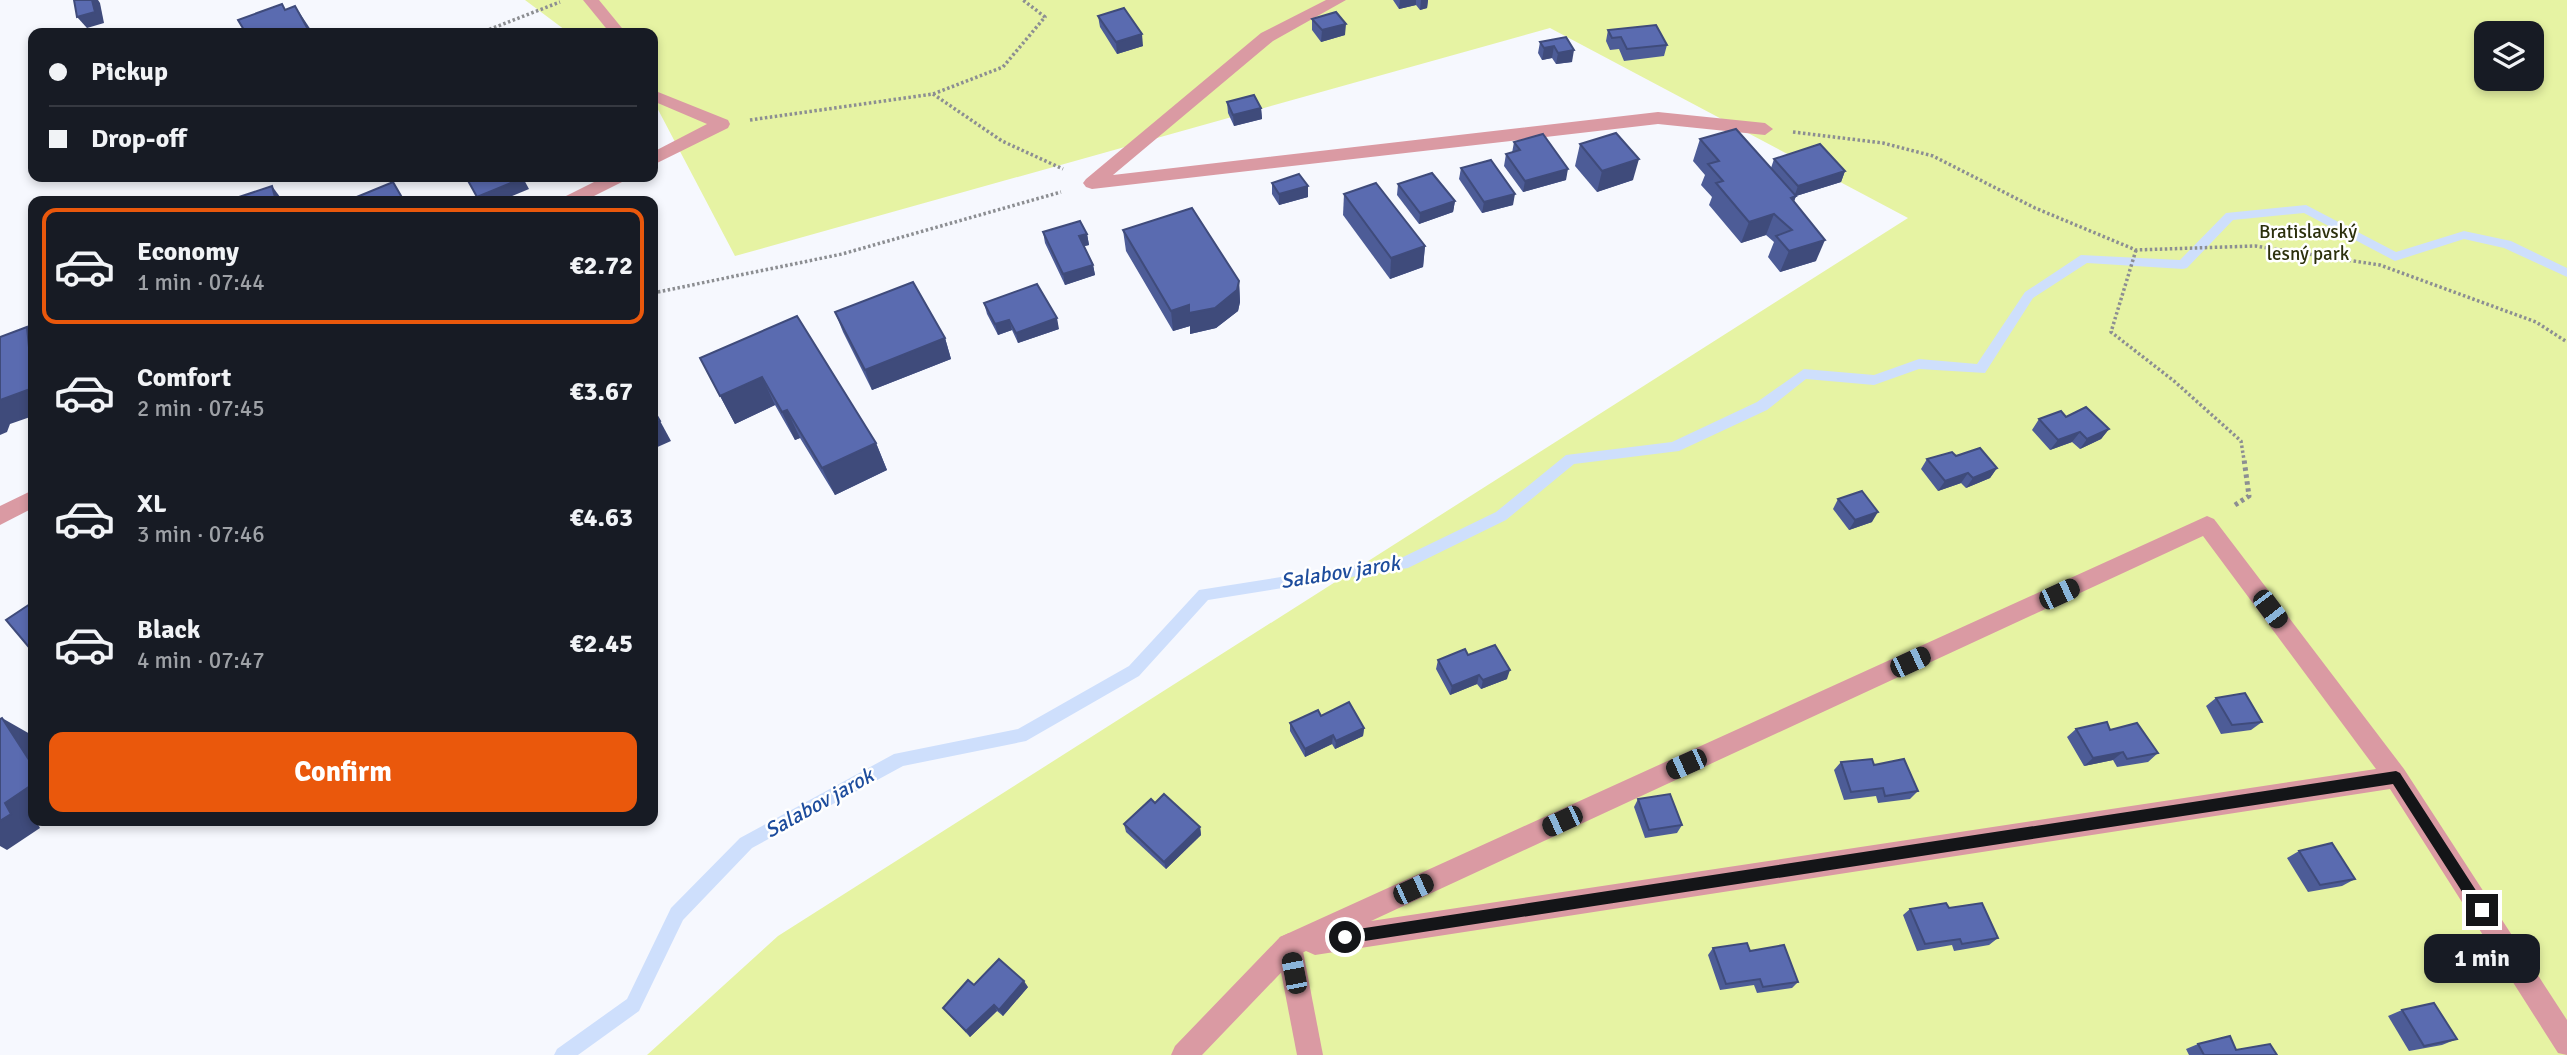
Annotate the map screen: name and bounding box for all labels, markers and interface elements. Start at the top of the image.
map controls [2474,21,2544,91]
button: layers [2474,21,2544,91]
text: Pickup [91,56,168,88]
text: Drop-off [91,123,187,155]
park label: Bratislavský lesný park [2259,220,2357,266]
icon: car [53,235,116,298]
text: Economy [137,236,239,268]
text: €2.72 [569,250,633,282]
text: 1 min · 07:44 [137,268,265,297]
icon: car [53,361,116,424]
text: Comfort [137,362,231,394]
text: €3.67 [569,376,633,408]
text: 2 min · 07:45 [137,394,265,423]
icon: car [53,487,116,550]
text: XL [137,488,167,520]
text: €4.63 [569,502,633,534]
text: 3 min · 07:46 [137,520,265,549]
water label: Salabov jarok [1279,549,1404,594]
car [2036,576,2083,612]
car [2249,586,2292,632]
icon: car [53,613,116,676]
text: Black [137,614,200,646]
text: €2.45 [569,628,633,660]
car [1887,644,1934,680]
text: 4 min · 07:47 [137,646,265,675]
button: Confirm [49,732,637,812]
car [1663,746,1710,782]
water label: Salabov jarok [760,761,880,844]
car [1539,803,1586,839]
car [1390,871,1437,907]
route end [2466,894,2498,926]
route start [1329,921,1361,953]
callout: 1 min [2424,934,2540,984]
text: 1 min [2454,944,2510,973]
car [1280,950,1309,996]

